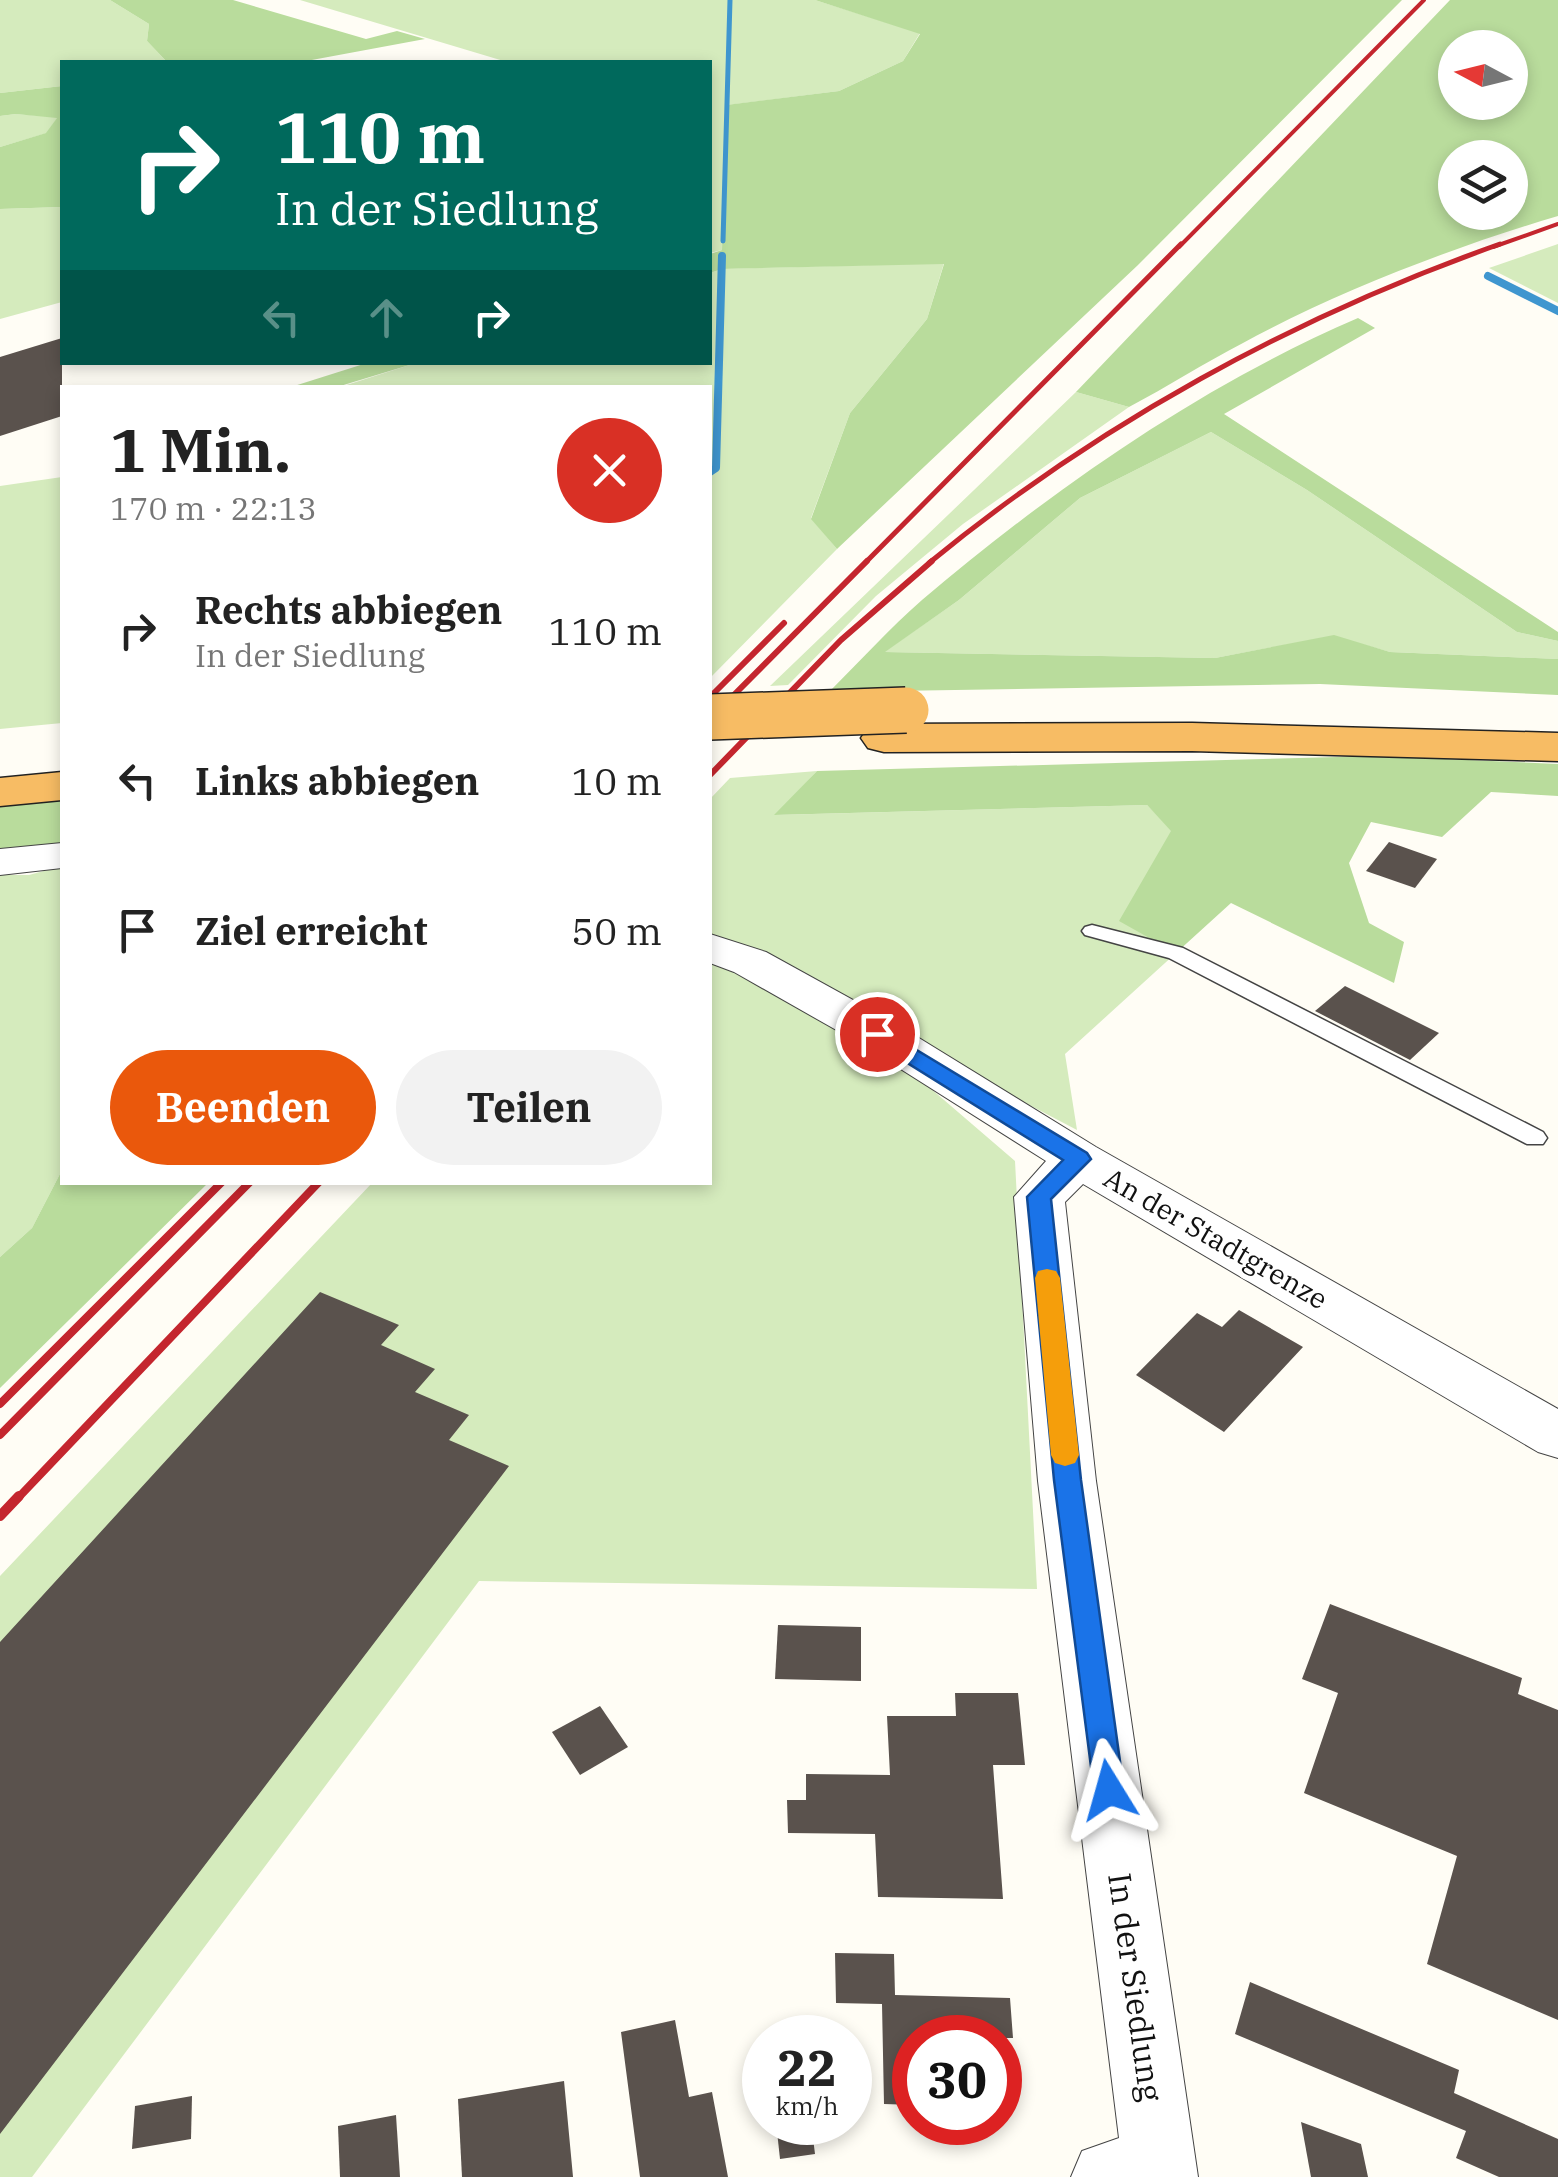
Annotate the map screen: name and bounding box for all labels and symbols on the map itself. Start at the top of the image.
north arrow [1438,30,1528,120]
pin [835,992,920,1077]
street label: An der Stadtgrenze [1098,1159,1334,1317]
position arrow [1057,1738,1161,1842]
street label: In der Siedlung [1099,1870,1173,2104]
speed limit sign: 30 [892,2015,1022,2145]

